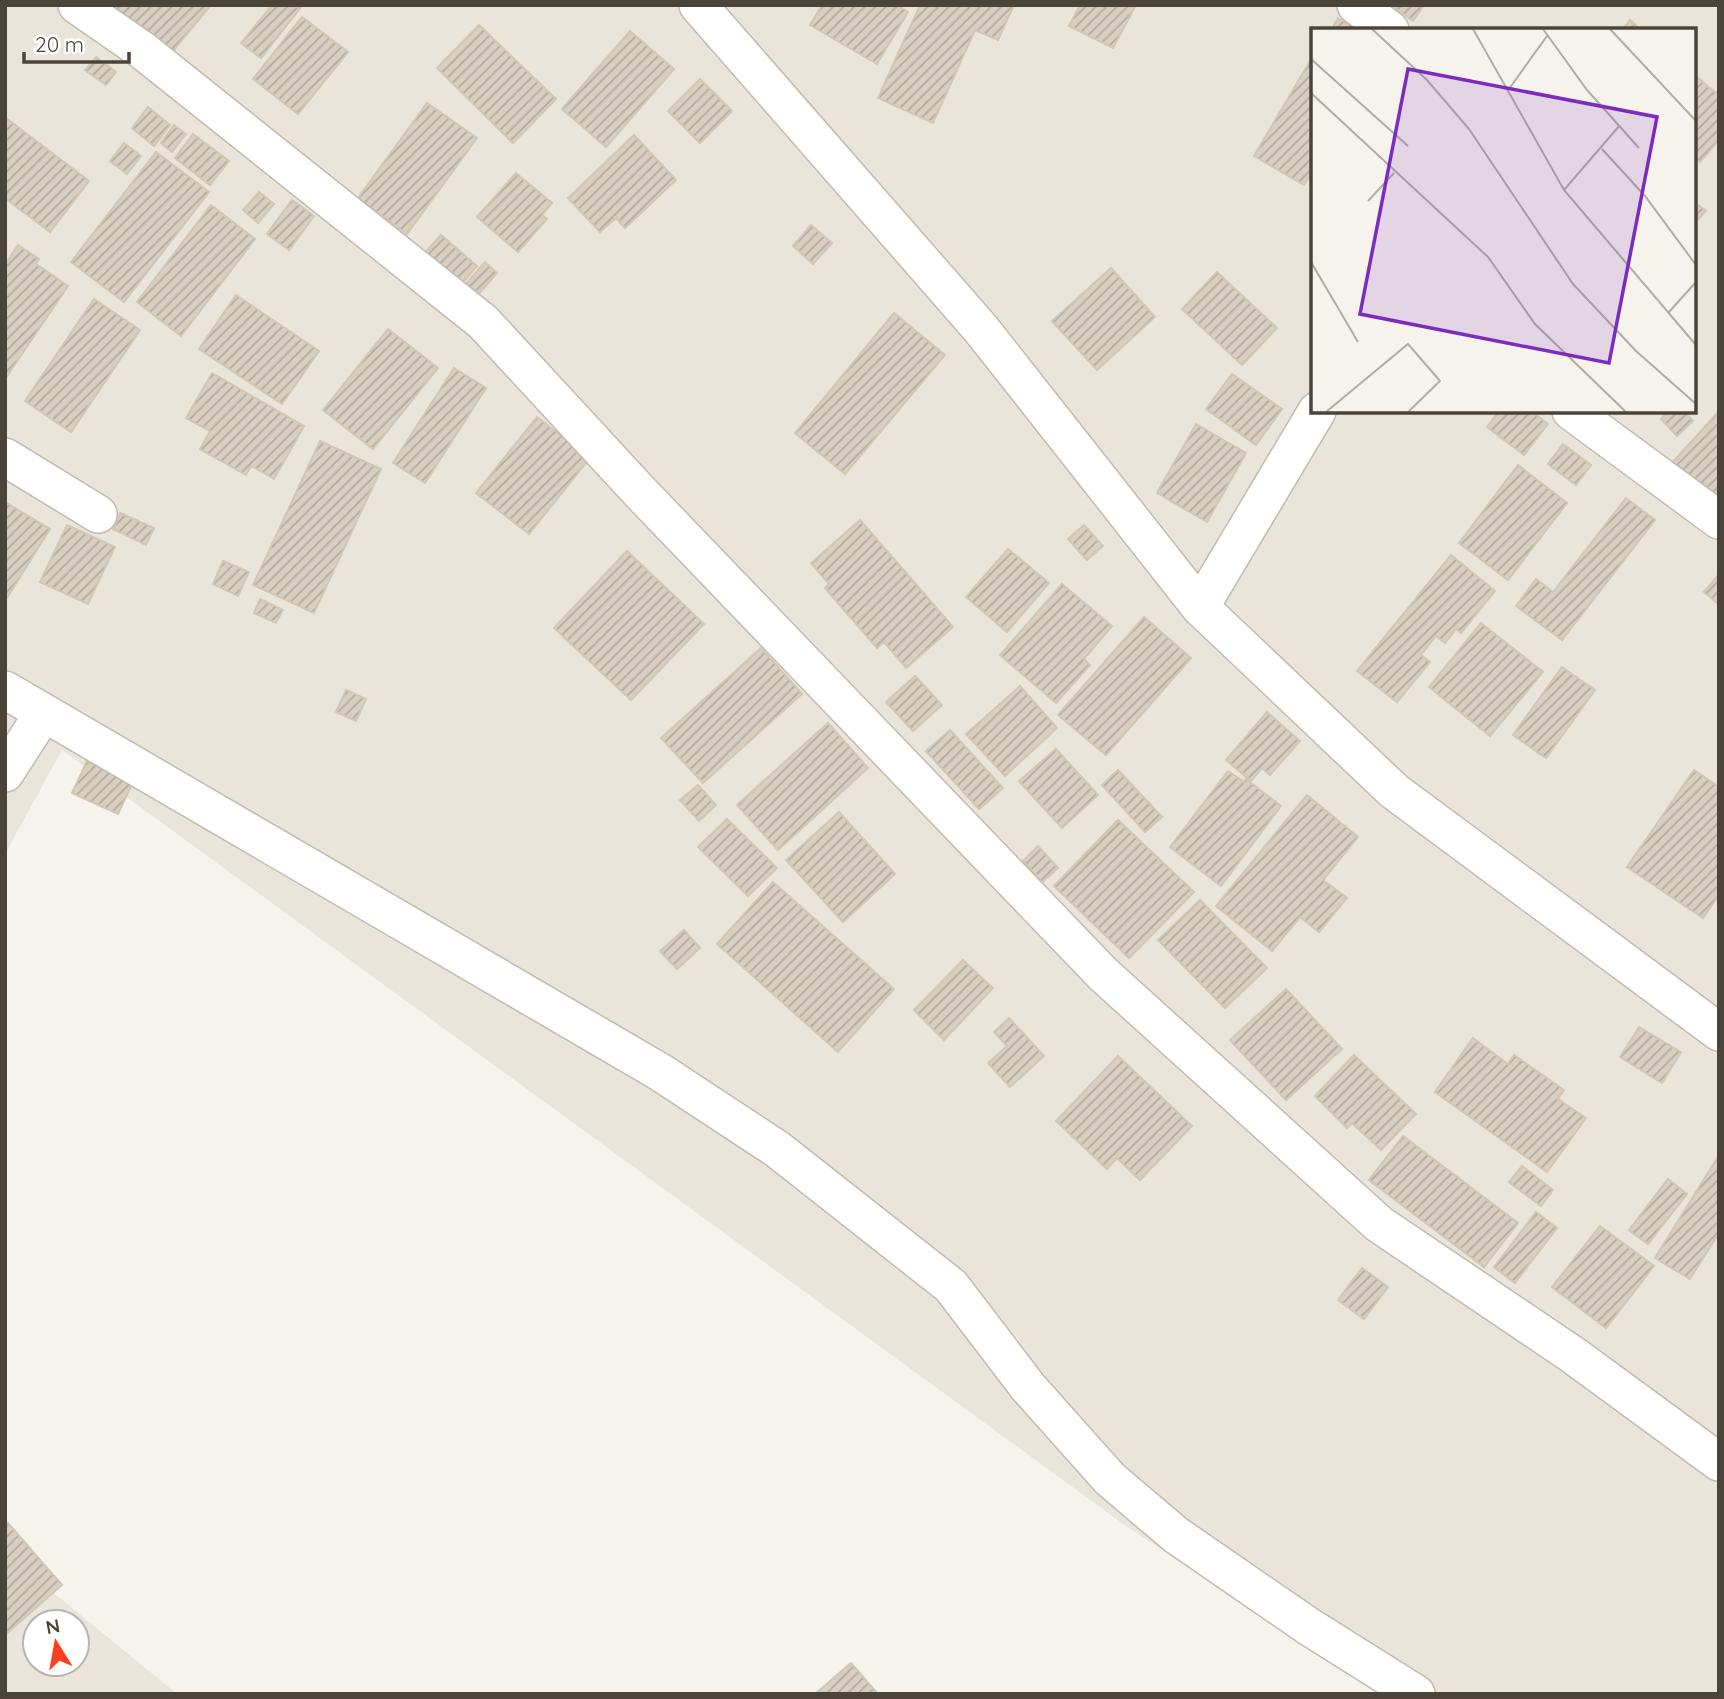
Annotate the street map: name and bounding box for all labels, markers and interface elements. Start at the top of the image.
scale bar [24,21,130,65]
inset map [1311,28,1696,413]
text: 20 m [35,31,84,57]
north arrow [21,1608,91,1678]
text: N [44,1613,62,1639]

